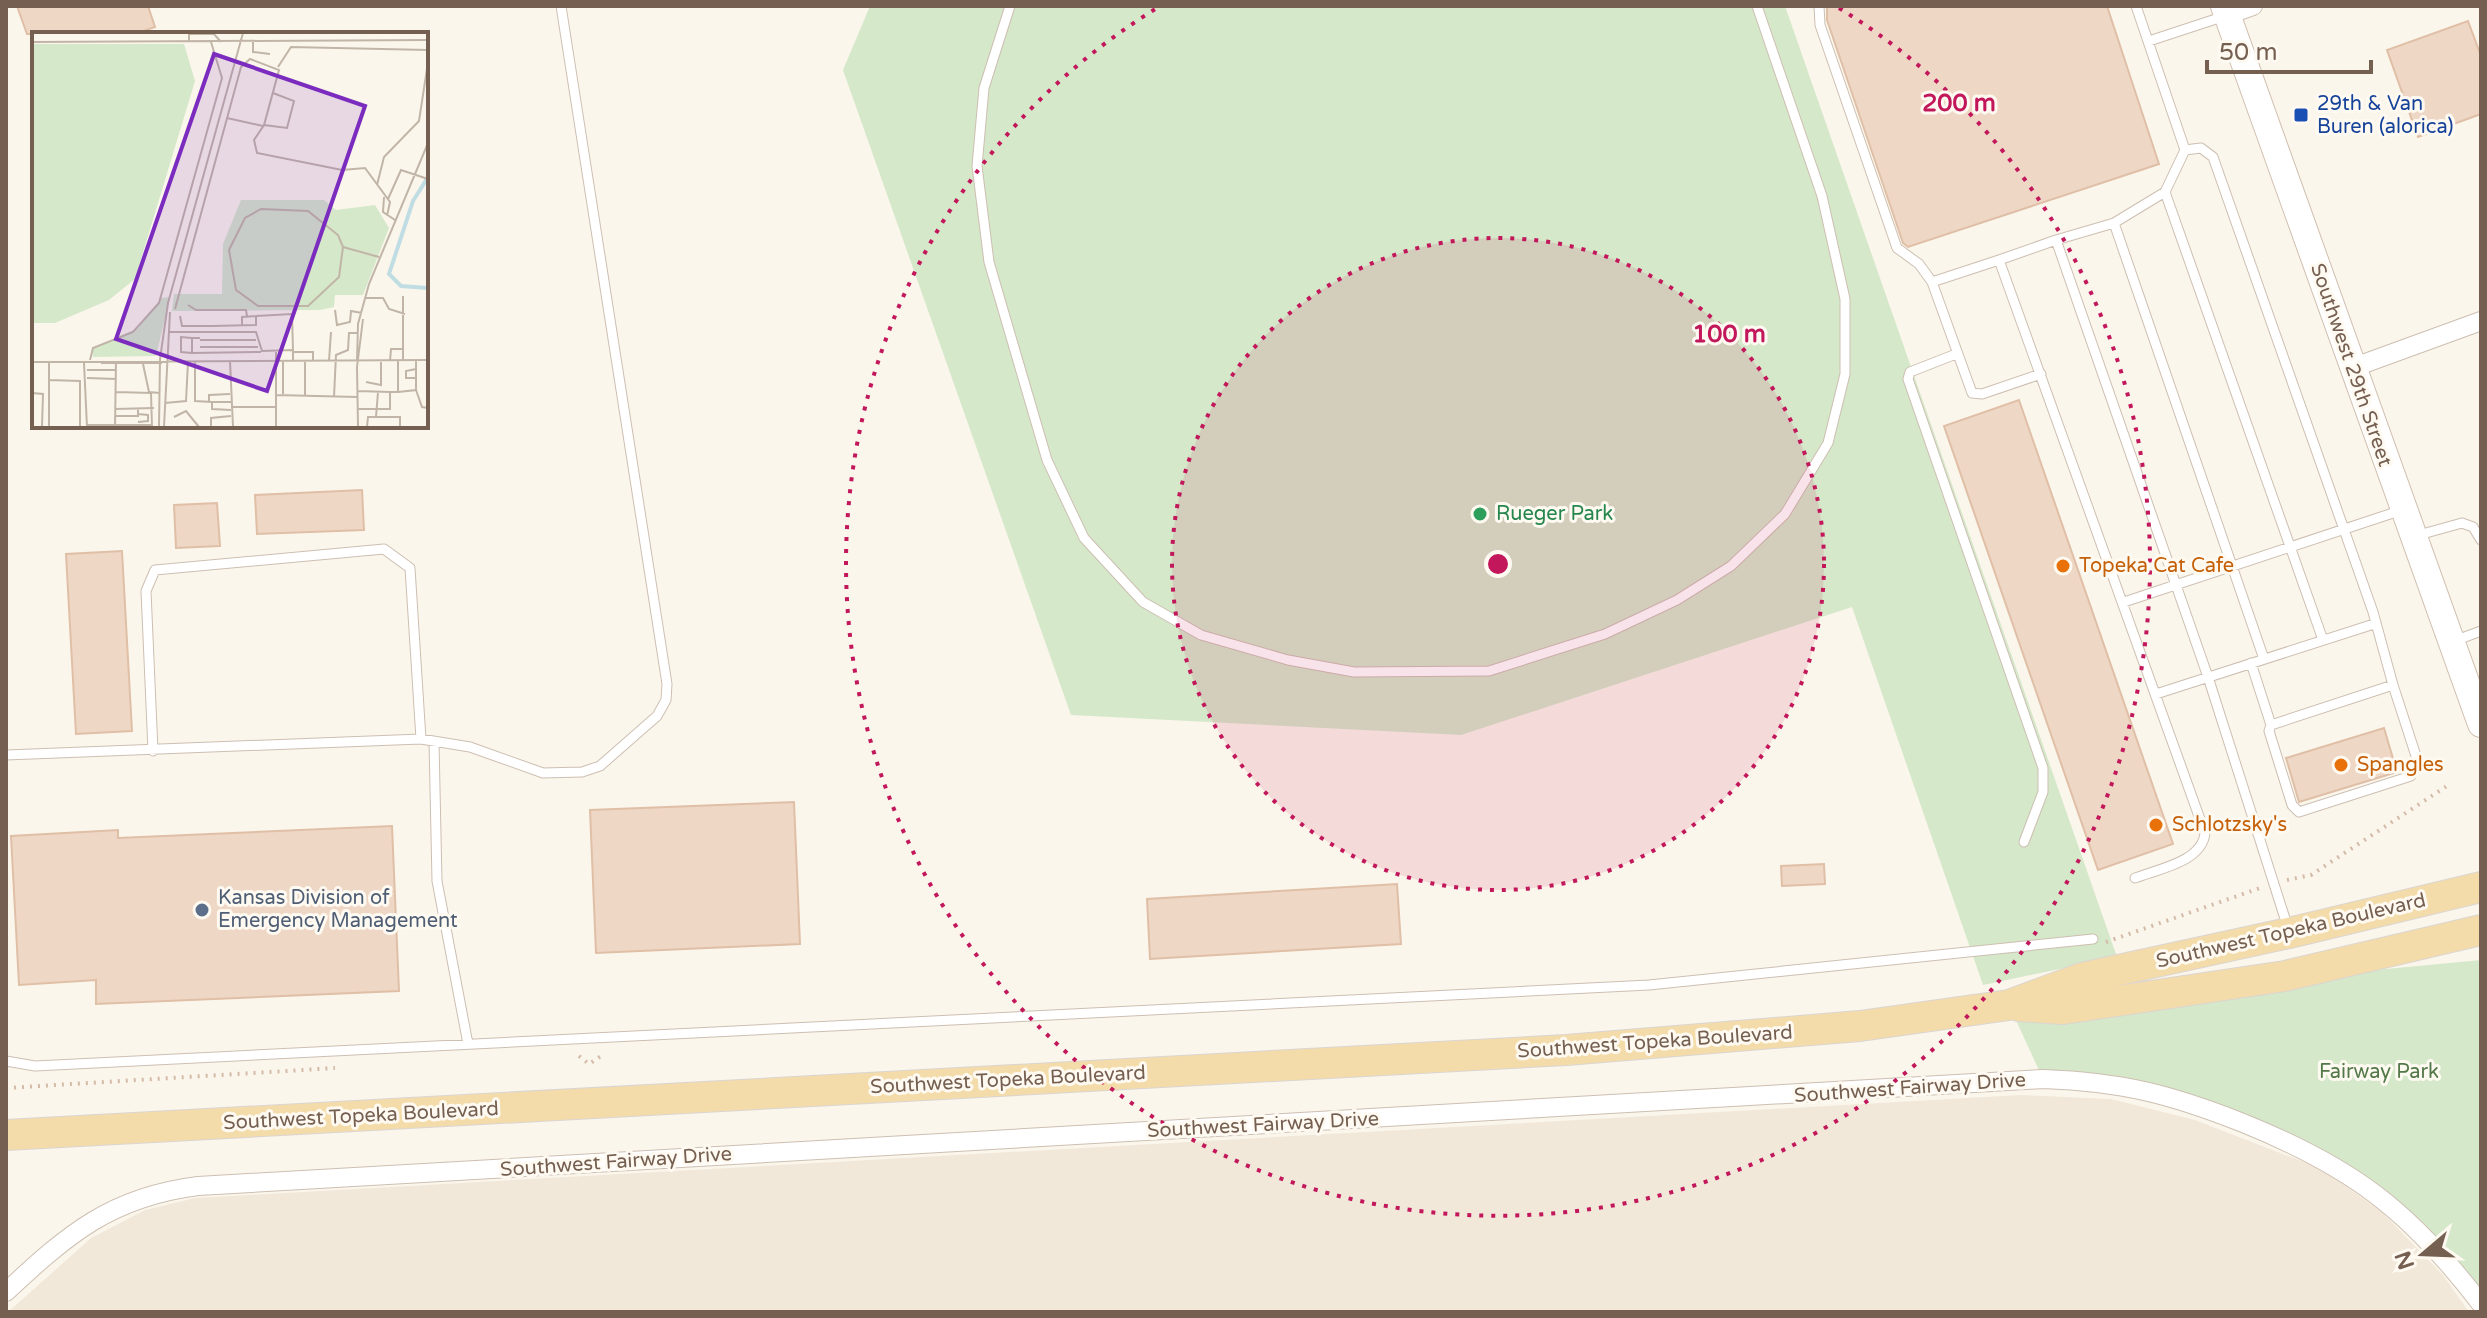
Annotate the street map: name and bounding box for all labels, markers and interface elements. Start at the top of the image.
scale bar [2207,24,2371,74]
inset map [32,32,428,428]
text: 50 m [2219,38,2277,67]
text: 200 m [1922,89,1996,118]
place label: 29th & Van Buren (alorica) [2317,92,2454,139]
marker: 29th & Van Buren (alorica) [2292,106,2310,124]
street label: Southwest 29th Street [2305,260,2397,470]
text: 100 m [1692,320,1766,349]
place label: Rueger Park [1496,502,1613,526]
marker: Rueger Park [1471,505,1489,523]
centre of rings [1484,550,1512,578]
place label: Topeka Cat Cafe [2079,554,2234,578]
marker: Topeka Cat Cafe [2054,557,2072,575]
place label: Spangles [2357,753,2444,777]
marker: Spangles [2332,756,2350,774]
place label: Schlotzsky's [2172,813,2287,837]
marker: Schlotzsky's [2147,816,2165,834]
place label: Kansas Division of Emergency Management [218,886,458,933]
street label: Southwest Topeka Boulevard [2154,888,2428,974]
marker: Kansas Division of Emergency Management [193,901,211,919]
street label: Southwest Topeka Boulevard [1517,1020,1793,1064]
park label: Fairway Park [2319,1060,2439,1084]
street label: Southwest Topeka Boulevard [870,1061,1146,1099]
street label: Southwest Fairway Drive [1793,1068,2027,1108]
street label: Southwest Topeka Boulevard [223,1097,499,1135]
street label: Southwest Fairway Drive [1146,1107,1380,1143]
street label: Southwest Fairway Drive [499,1142,733,1182]
north arrow [2383,1214,2463,1294]
text: N [2390,1248,2420,1273]

